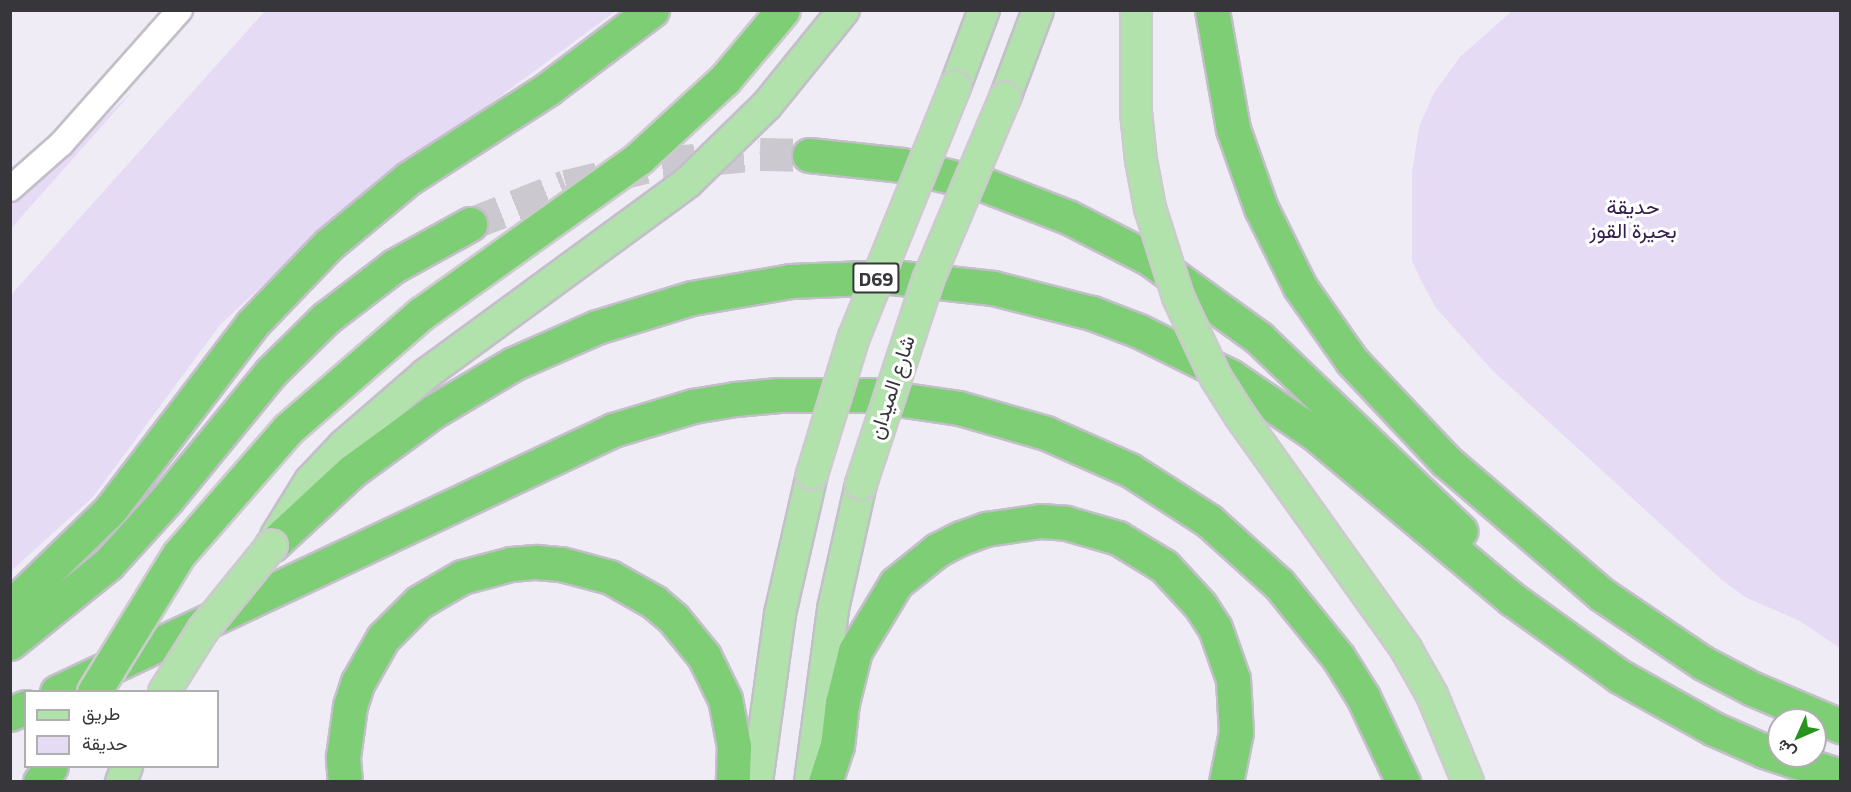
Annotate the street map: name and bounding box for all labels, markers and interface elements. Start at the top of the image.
park label: حديقة بحيرة القوز [1589,193,1677,243]
road number: D69 [852,261,900,295]
street label: شارع الميدان [862,332,920,442]
legend [24,690,219,768]
text: طريق [82,700,120,727]
north arrow [1767,708,1827,768]
text: حديقة [82,730,128,757]
text: ش [1770,734,1801,765]

